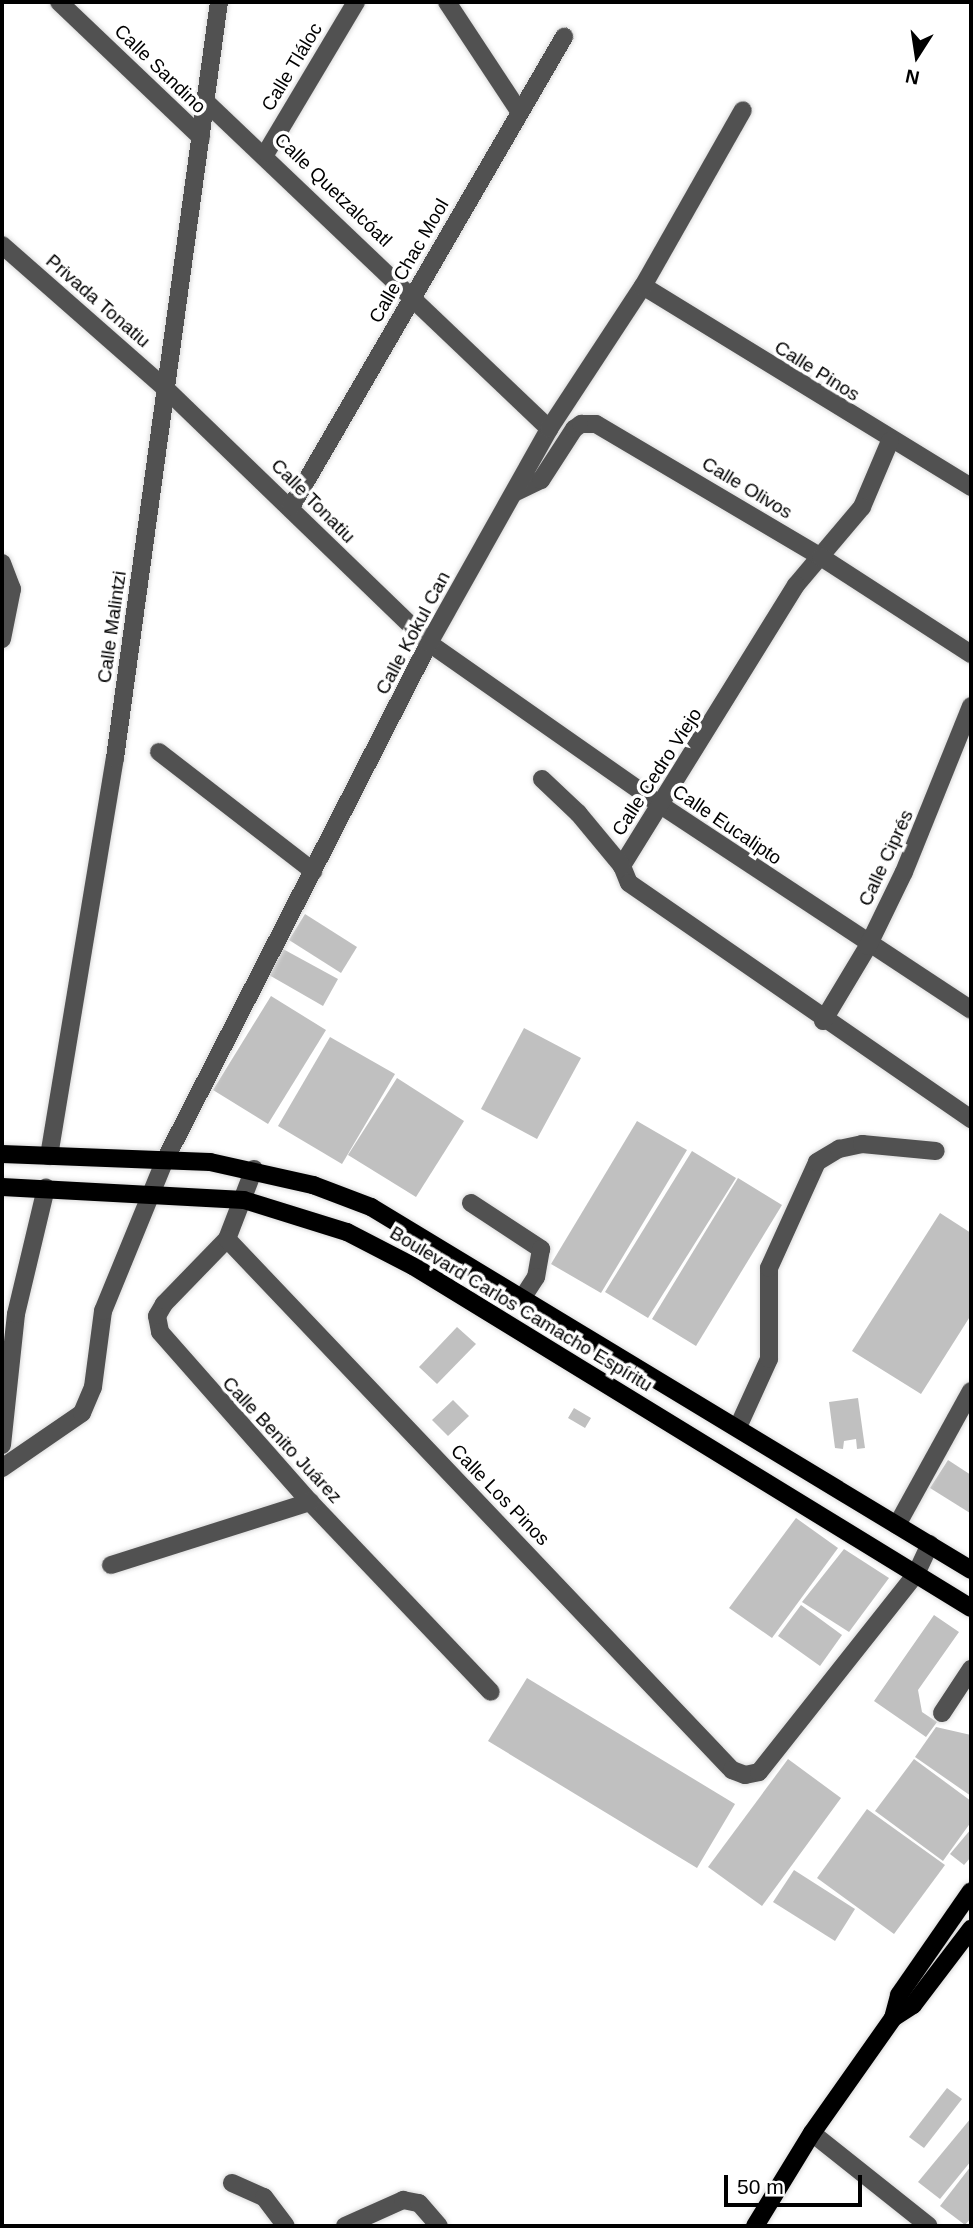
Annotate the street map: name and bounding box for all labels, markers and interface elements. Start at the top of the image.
street label: Calle Tláloc [257,19,327,115]
street label: Calle Sandino [110,20,210,118]
north arrow [882,21,952,91]
text: N [904,65,921,89]
street label: Calle Quetzalcóatl [270,128,396,252]
street label: Calle Chac Mool [364,195,454,327]
street label: Privada Tonatiu [41,249,155,353]
street label: Calle Pinos [770,336,864,406]
street label: Calle Olivos [698,452,796,524]
street label: Calle Tonatiu [266,454,360,548]
street label: Calle Kokul Can [371,568,455,698]
street label: Calle Malintzi [93,569,131,685]
street label: Calle Cedro Viejo [607,704,707,840]
street label: Calle Eucalipto [668,780,786,870]
street label: Calle Ciprés [854,806,918,910]
street label: Boulevard Carlos Camacho Espíritu [386,1221,656,1397]
street label: Calle Benito Juárez [217,1372,347,1508]
street label: Calle Los Pinos [446,1440,554,1550]
scale bar [728,2162,866,2206]
text: 50 m [737,2175,784,2198]

